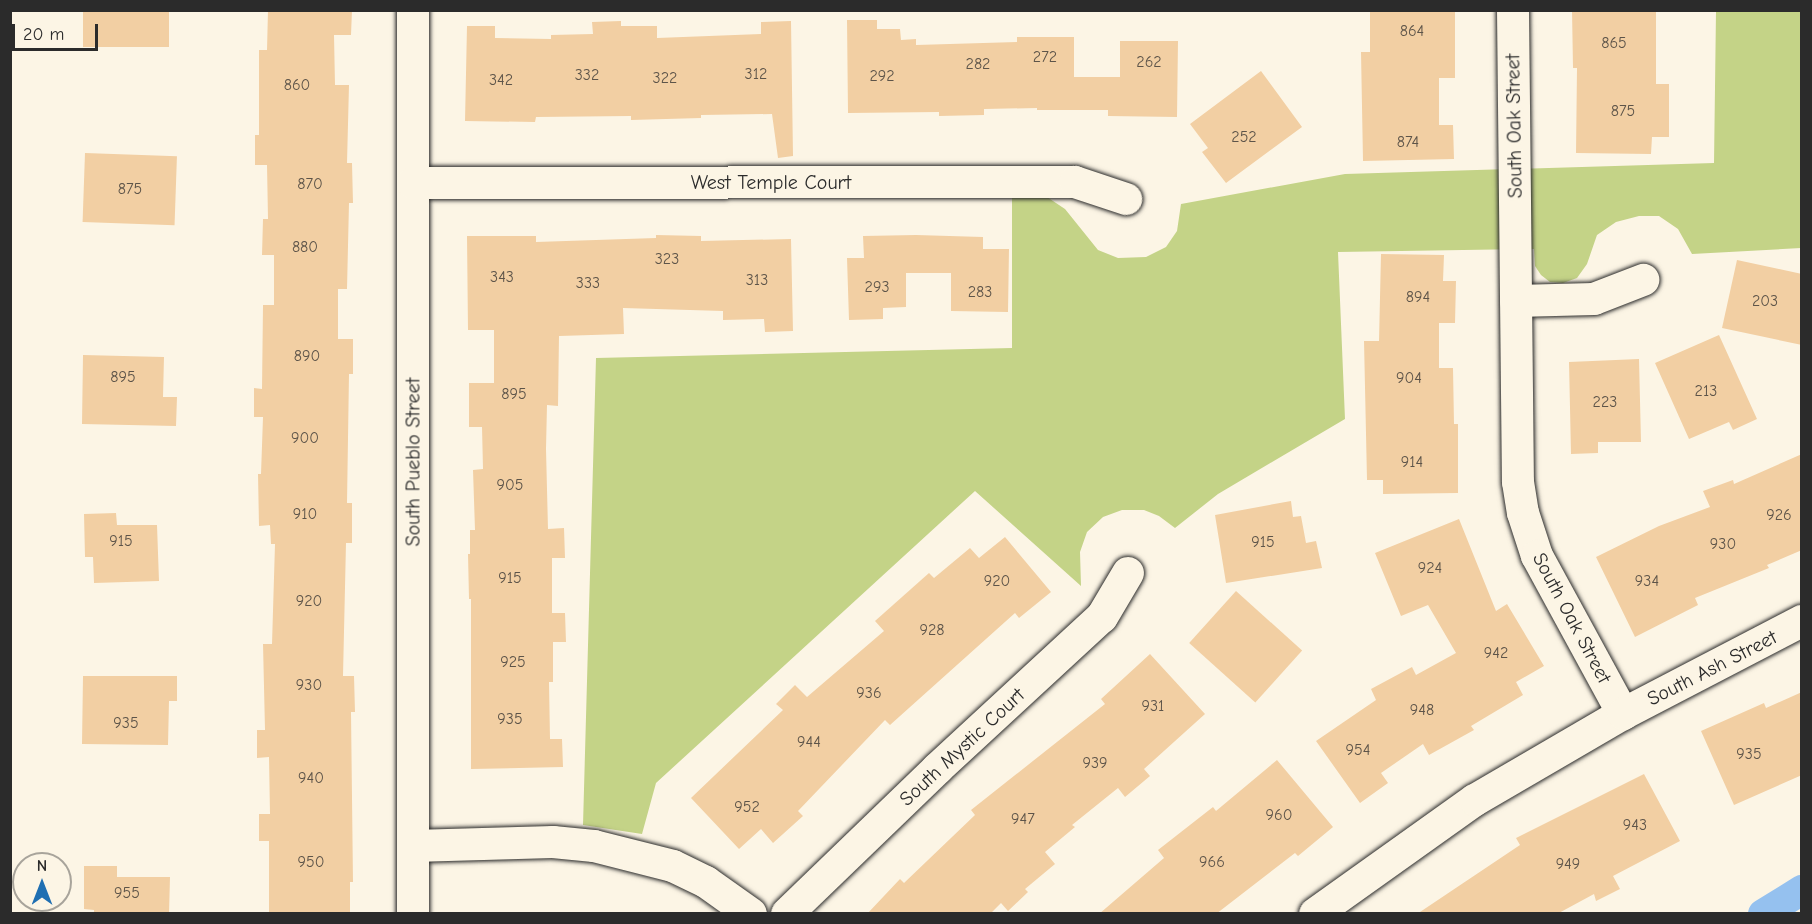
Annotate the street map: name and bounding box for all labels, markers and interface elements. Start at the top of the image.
scale bar [15,12,100,50]
house number: 864 [1400,21,1424,41]
text: 20 m [23,24,64,45]
house number: 865 [1601,33,1627,53]
house number: 272 [1033,47,1057,67]
house number: 262 [1136,52,1162,72]
house number: 282 [966,54,990,74]
street label: South Oak Street [1501,54,1527,198]
house number: 312 [745,64,767,84]
house number: 332 [575,65,599,85]
house number: 292 [869,66,895,86]
house number: 322 [653,68,677,88]
house number: 342 [489,70,513,90]
house number: 860 [284,75,310,95]
house number: 875 [1611,101,1635,121]
house number: 252 [1231,127,1257,147]
house number: 874 [1397,132,1419,152]
street label: West Temple Court [691,170,851,194]
house number: 870 [297,174,323,194]
house number: 875 [118,179,142,199]
house number: 880 [292,237,318,257]
house number: 323 [655,249,679,269]
house number: 343 [490,267,514,287]
house number: 313 [746,270,768,290]
house number: 333 [576,273,600,293]
house number: 293 [865,277,889,297]
house number: 283 [968,282,992,302]
house number: 894 [1406,287,1430,307]
house number: 203 [1752,291,1778,311]
house number: 890 [294,346,320,366]
house number: 895 [110,367,136,387]
house number: 904 [1396,368,1422,388]
street label: South Pueblo Street [401,378,425,546]
house number: 213 [1695,381,1717,401]
house number: 895 [501,384,527,404]
house number: 223 [1593,392,1617,412]
house number: 900 [291,428,319,448]
house number: 914 [1401,452,1423,472]
house number: 905 [497,475,523,495]
house number: 910 [293,504,317,524]
house number: 926 [1766,505,1792,525]
house number: 915 [109,531,133,551]
house number: 915 [1251,532,1275,552]
house number: 930 [1710,534,1736,554]
street label: South Oak Street [1527,549,1617,687]
house number: 924 [1418,558,1442,578]
house number: 915 [498,568,522,588]
house number: 920 [984,571,1010,591]
house number: 934 [1635,571,1659,591]
house number: 920 [296,591,322,611]
house number: 928 [919,620,945,640]
street label: South Ash Street [1643,625,1781,711]
house number: 942 [1484,643,1508,663]
house number: 925 [500,652,526,672]
house number: 930 [296,675,322,695]
house number: 936 [856,683,882,703]
street label: South Mystic Court [894,683,1030,811]
house number: 931 [1142,696,1164,716]
house number: 948 [1410,700,1434,720]
house number: 935 [497,709,523,729]
house number: 935 [113,713,139,733]
house number: 944 [797,732,821,752]
house number: 954 [1346,740,1370,760]
house number: 935 [1736,744,1762,764]
house number: 939 [1082,753,1108,773]
house number: 940 [298,768,324,788]
house number: 952 [734,797,760,817]
house number: 960 [1266,805,1292,825]
house number: 947 [1011,809,1035,829]
house number: 943 [1623,815,1647,835]
north arrow [12,852,72,912]
house number: 950 [298,852,324,872]
house number: 966 [1199,852,1225,872]
house number: 949 [1556,854,1580,874]
text: N [37,857,47,875]
house number: 955 [114,883,140,903]

